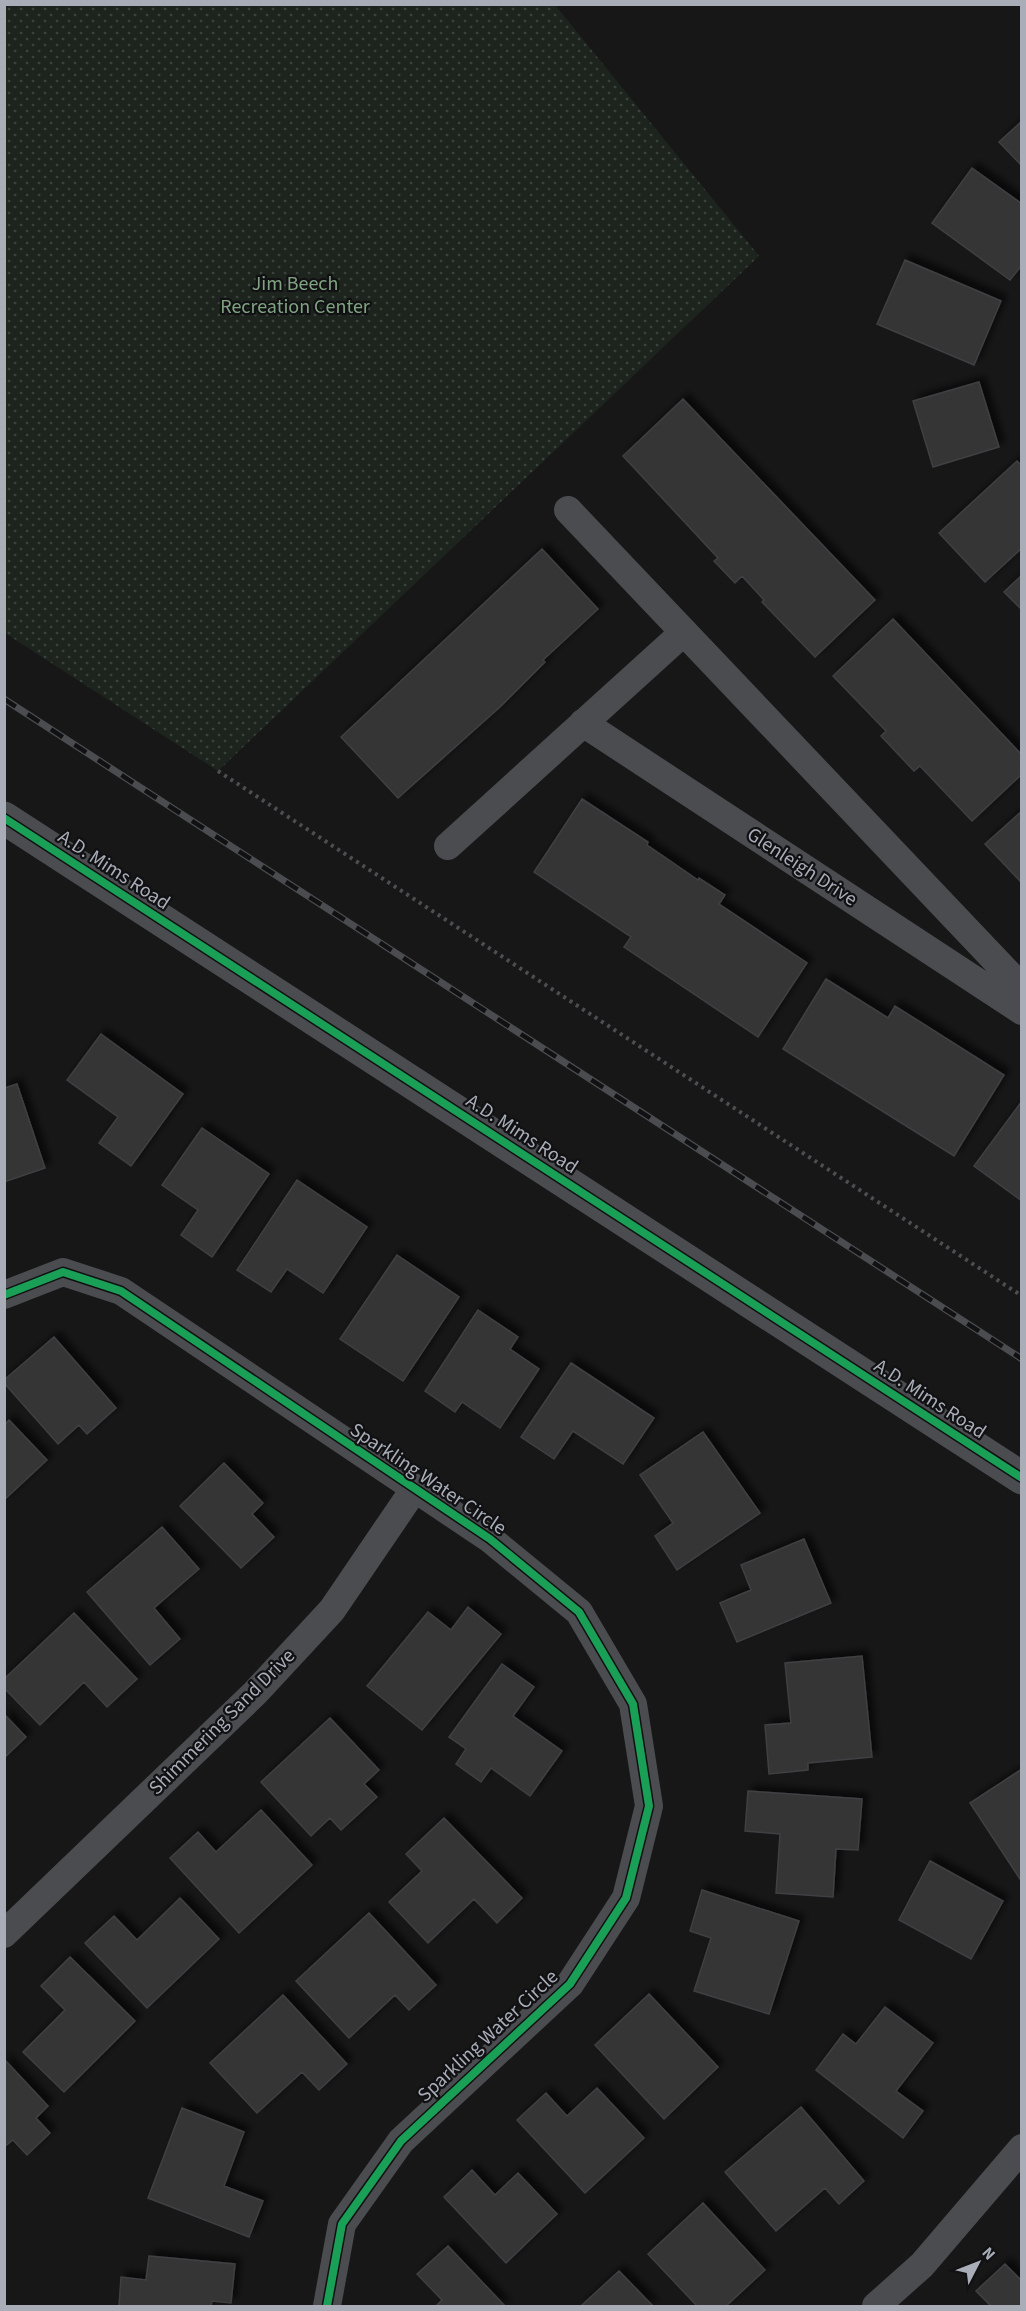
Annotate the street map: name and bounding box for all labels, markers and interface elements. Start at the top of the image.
park label: Jim Beech Recreation Center [220,270,370,321]
street label: Glenleigh Drive [741,821,863,913]
street label: A.D. Mims Road [53,823,175,917]
street label: A.D. Mims Road [461,1087,583,1181]
street label: A.D. Mims Road [869,1352,991,1446]
street label: Sparkling Water Circle [344,1416,512,1542]
street label: Shimmering Sand Drive [143,1643,301,1801]
street label: Sparkling Water Circle [411,1963,565,2109]
north arrow [948,2233,1008,2293]
text: N [977,2242,1000,2265]

